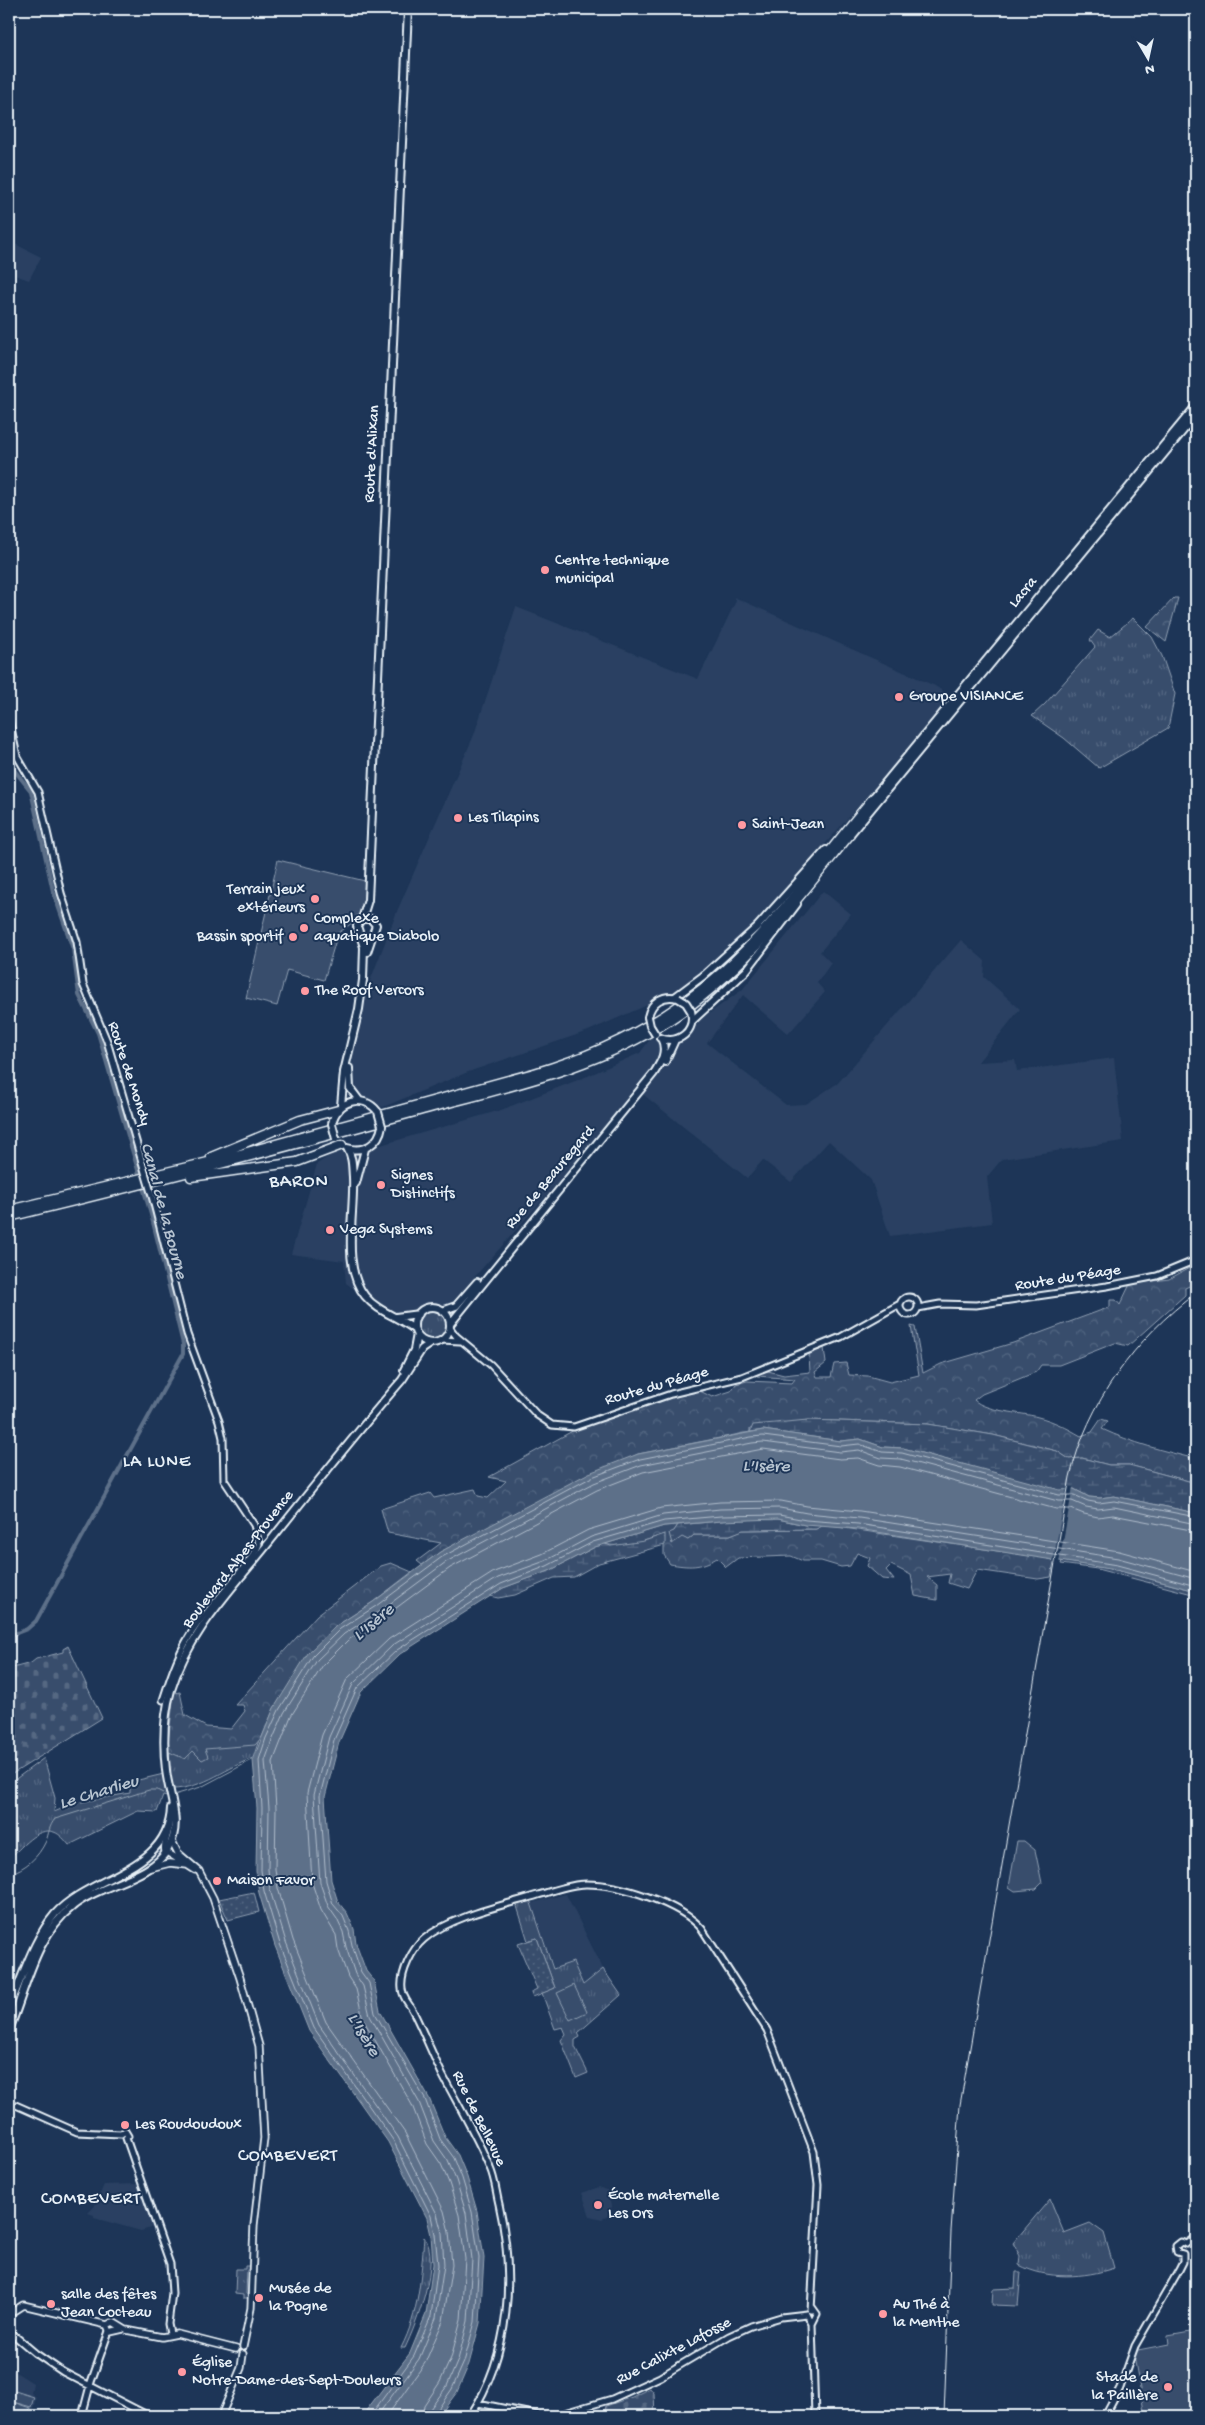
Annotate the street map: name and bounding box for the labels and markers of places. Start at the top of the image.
place label: Centre technique municipal [555,552,670,589]
marker: Centre technique municipal [539,564,551,576]
place label: Groupe VISIANCE [909,688,1024,707]
marker: Groupe VISIANCE [893,691,905,703]
place label: Les Tilapins [468,809,540,828]
marker: Les Tilapins [452,812,464,824]
place label: Saint-Jean [752,816,825,835]
marker: Saint-Jean [736,819,748,831]
place label: Terrain jeux extérieurs [226,881,306,918]
marker: Terrain jeux extérieurs [309,893,321,905]
place label: Complexe aquatique Diabolo [314,910,439,947]
marker: Complexe aquatique Diabolo [298,922,310,934]
place label: Bassin sportif [196,928,284,947]
marker: Bassin sportif [287,931,299,943]
place label: The Roof Vercors [314,982,425,1001]
marker: The Roof Vercors [299,985,311,997]
place label: Signes Distinctifs [390,1167,456,1204]
marker: Signes Distinctifs [375,1179,387,1191]
place label: Vega Systems [339,1221,433,1240]
marker: Vega Systems [324,1224,336,1236]
place label: Maison Favor [227,1872,315,1891]
marker: Maison Favor [211,1875,223,1887]
place label: Les Roudoudoux [135,2116,242,2135]
marker: Les Roudoudoux [119,2119,131,2131]
place label: École maternelle Les Ors [608,2187,720,2224]
marker: École maternelle Les Ors [592,2199,604,2211]
place label: Musée de la Pogne [269,2280,332,2317]
place label: salle des fêtes Jean Cocteau [61,2286,157,2323]
marker: Musée de la Pogne [253,2292,265,2304]
place label: Au Thé à la Menthe [893,2296,960,2333]
marker: salle des fêtes Jean Cocteau [45,2298,57,2310]
marker: Au Thé à la Menthe [877,2308,889,2320]
place label: Église Notre-Dame-des-Sept-Douleurs [192,2354,402,2391]
marker: Église Notre-Dame-des-Sept-Douleurs [176,2366,188,2378]
place label: Stade de la Paillère [1091,2369,1159,2406]
marker: Stade de la Paillère [1162,2381,1174,2393]

